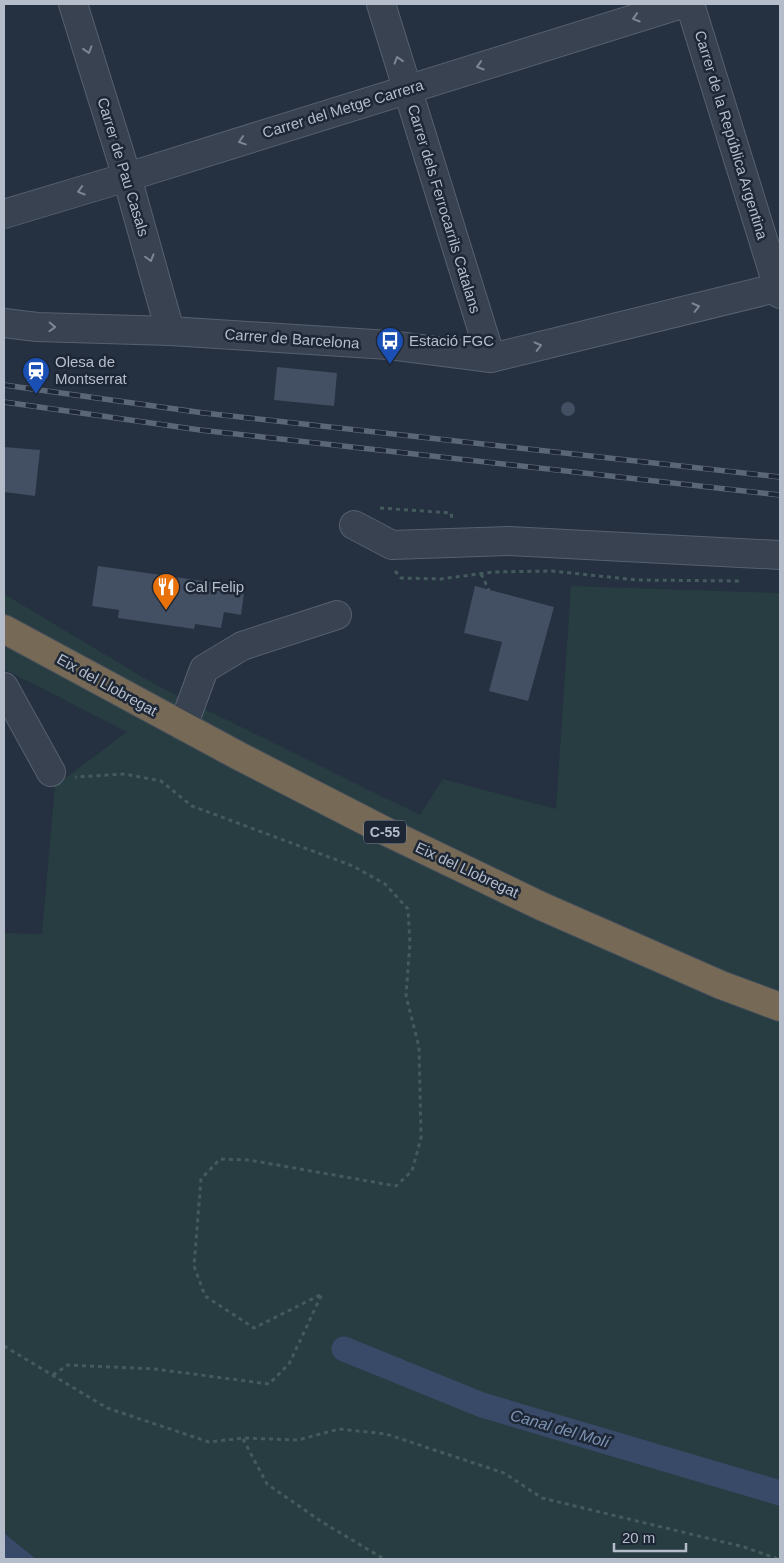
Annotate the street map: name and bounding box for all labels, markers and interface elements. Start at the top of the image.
one-way arrow [632,13,640,23]
street label: Carrer de la República Argentina [692,28,772,242]
one-way arrow [82,46,92,54]
one-way arrow [394,57,404,65]
one-way arrow [477,61,485,71]
street label: Carrer del Metge Carrera [260,76,426,141]
street label: Carrer de Pau Casals [94,95,153,238]
street label: Carrer dels Ferrocarrils Catalans [405,102,484,315]
one-way arrow [238,135,246,145]
one-way arrow [77,186,85,196]
one-way arrow [144,253,155,262]
one-way arrow [691,302,700,313]
one-way arrow [49,322,57,333]
street label: Carrer de Barcelona [224,325,361,352]
bus stop icon: Estació FGC [375,326,405,365]
place label: Estació FGC [409,332,494,349]
one-way arrow [533,341,542,352]
place label: Olesa de Montserrat [55,353,128,387]
station icon: Olesa de Montserrat [21,356,51,395]
restaurant icon: Cal Felip [151,572,181,611]
place label: Cal Felip [185,578,244,595]
street label: Eix del Llobregat [54,650,161,719]
road number: C-55 [364,820,406,844]
street label: Eix del Llobregat [413,838,522,901]
water label: Canal del Molí [508,1406,613,1451]
scale bar [614,1520,686,1552]
text: 20 m [622,1529,655,1546]

